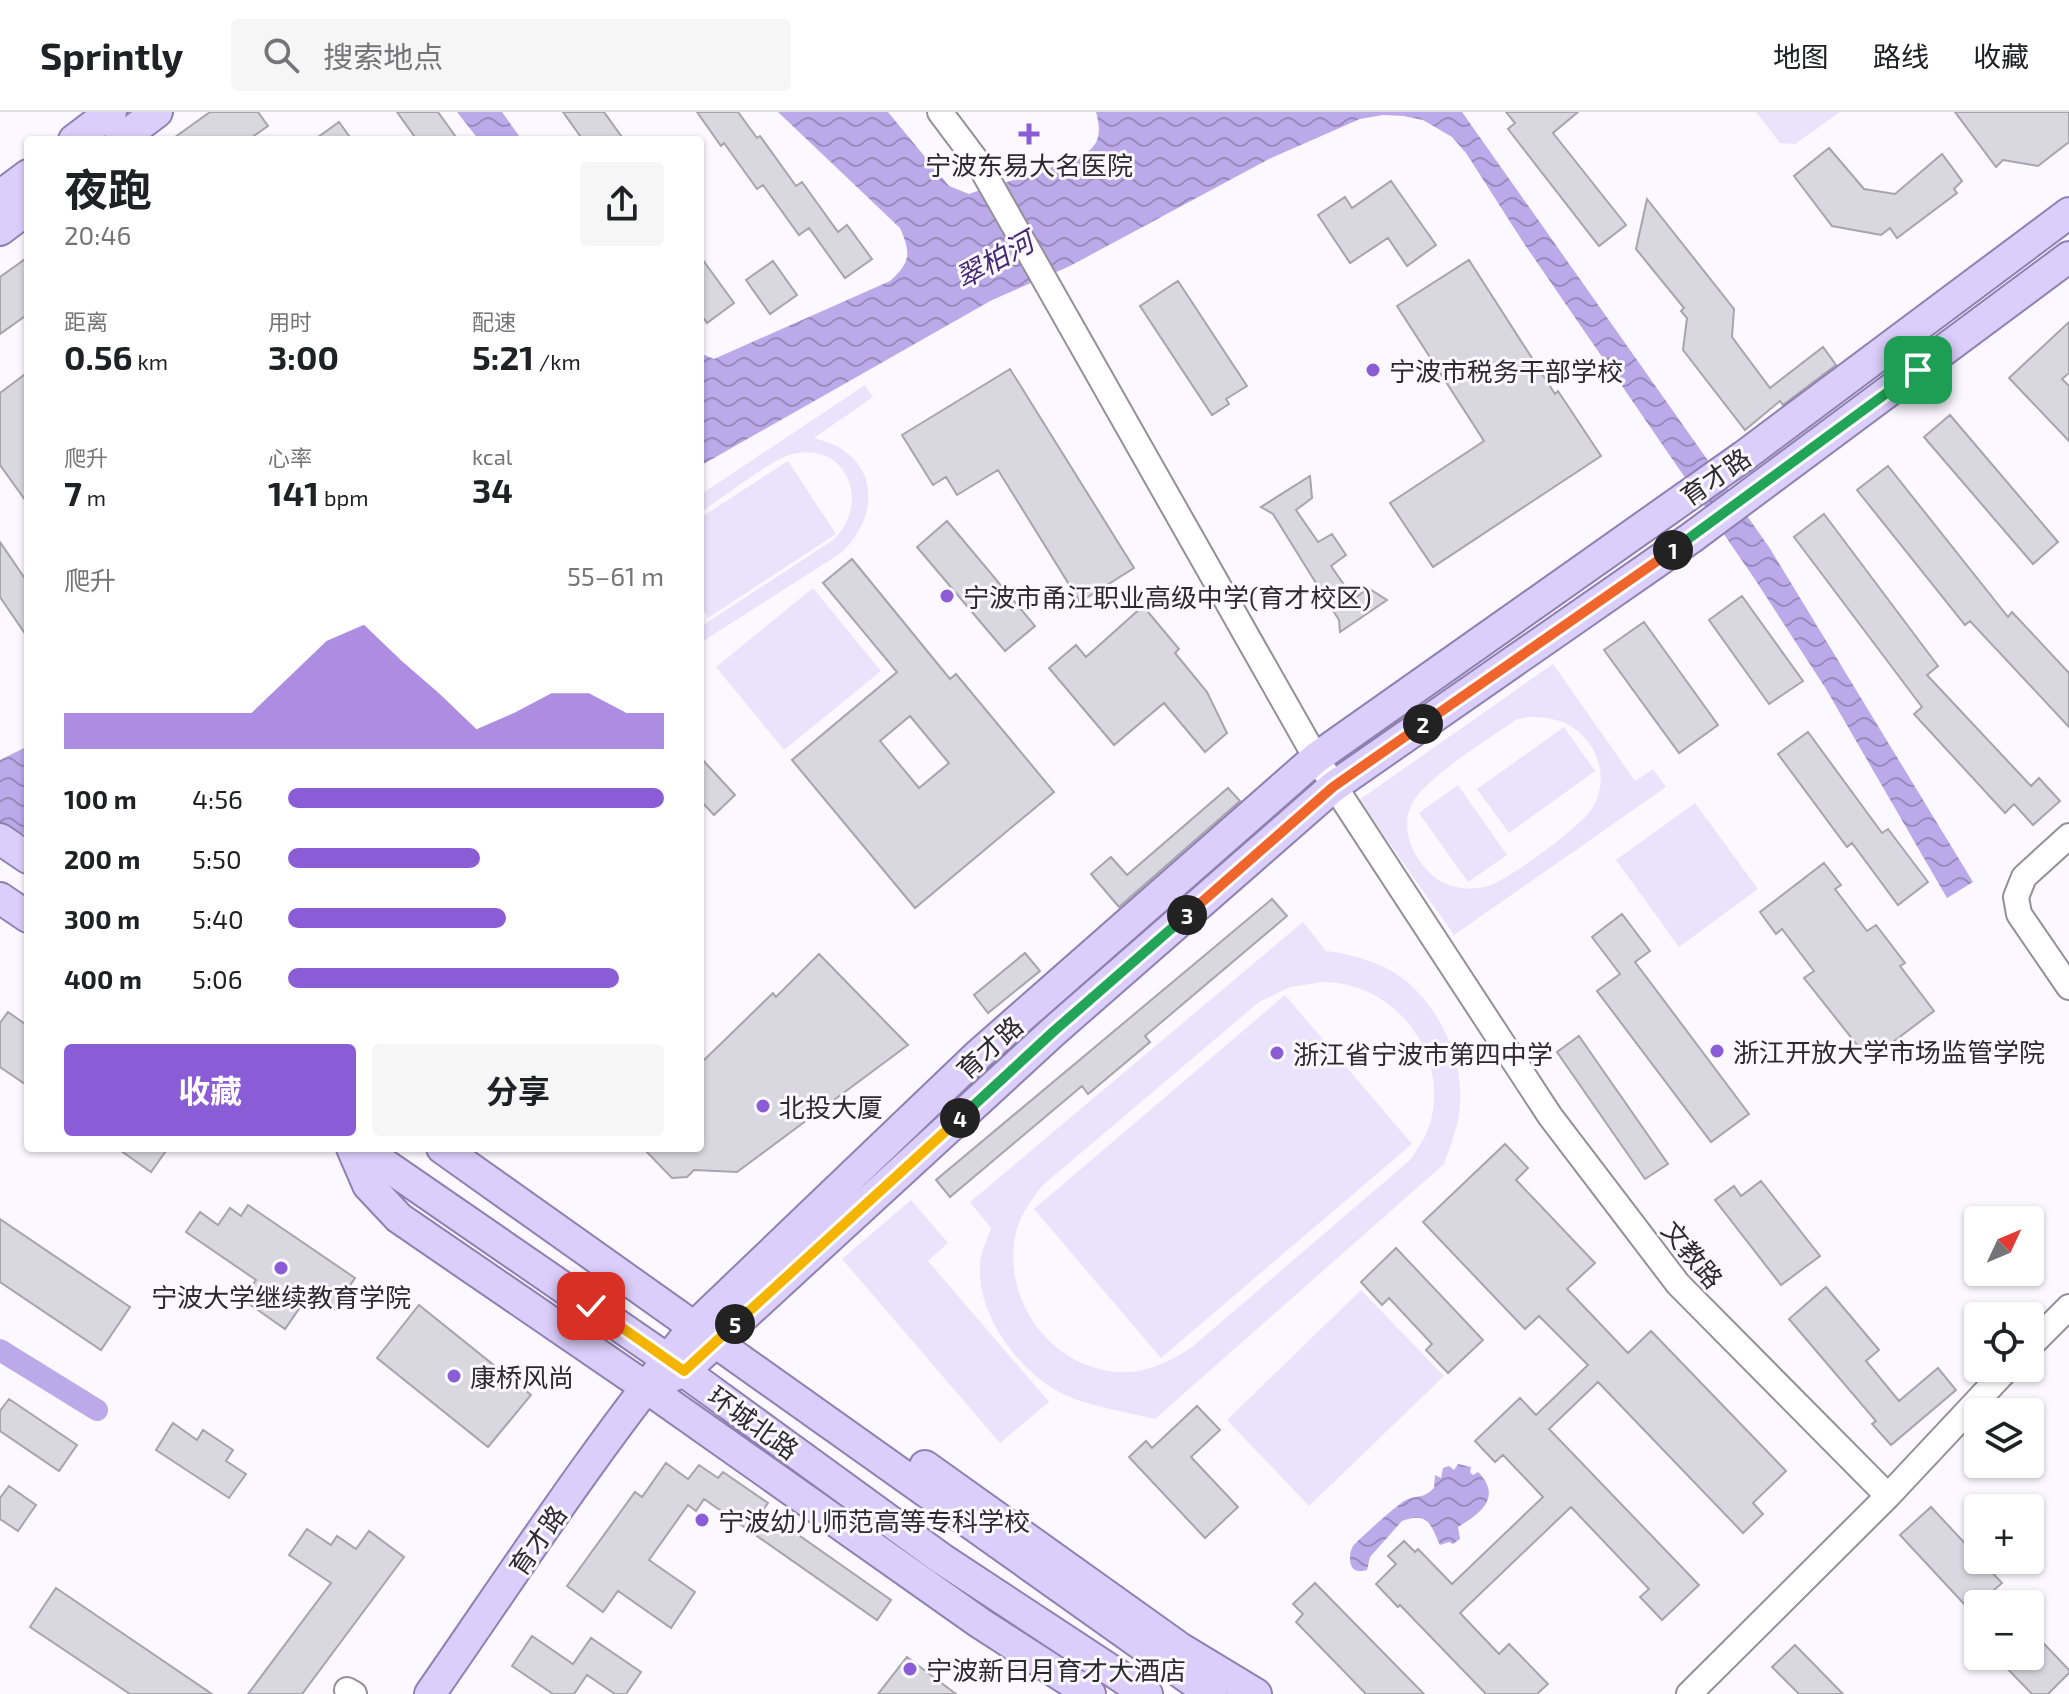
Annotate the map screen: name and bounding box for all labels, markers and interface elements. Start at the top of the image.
search box [231,19,791,91]
text: Sprintly [40,32,183,78]
icon: search [259,33,303,77]
text: 搜索地点 [323,38,443,74]
text: 地图 [1773,39,1829,73]
text: 路线 [1873,39,1929,73]
text: 收藏 [1973,39,2029,73]
marker: 宁波东易大名医院 [1018,123,1040,145]
place label: 宁波东易大名医院 [925,149,1133,180]
text: 夜跑 [64,162,152,215]
button: share [580,162,664,246]
text: 20:46 [64,219,131,250]
water label: 翠柏河 [949,221,1043,294]
text: 距离 [64,308,108,334]
text: 用时 [268,308,312,334]
text: 配速 [472,308,516,334]
text: 0.56 [64,336,133,377]
text: 3:00 [268,336,339,377]
text: 5:21 [472,336,534,377]
pin [1884,336,1952,404]
text: km [133,348,168,374]
text: /km [534,348,581,374]
icon: arrive [1896,348,1940,392]
place label: 宁波市税务干部学校 [1389,355,1623,386]
marker: 宁波市税务干部学校 [1364,361,1382,379]
street label: 育才路 [1674,441,1756,511]
text: kcal [472,443,512,469]
text: 爬升 [64,444,108,470]
text: 心率 [268,444,312,470]
text: 34 [472,469,513,510]
text: 7 [64,472,82,513]
text: 141 [268,472,319,513]
text: m [82,484,106,510]
text: bpm [319,484,369,510]
pin: 1 [1653,530,1693,570]
text: 1 [1668,537,1678,563]
text: 55–61 m [567,560,664,591]
text: 爬升 [64,564,116,595]
place label: 宁波市甬江职业高级中学(育才校区) [963,581,1372,612]
marker: 宁波市甬江职业高级中学(育才校区) [938,587,956,605]
pin: 2 [1403,704,1443,744]
text: 2 [1417,711,1429,737]
text: 100 m [64,783,137,814]
text: 4:56 [192,783,243,814]
text: 200 m [64,843,140,874]
text: 5:50 [192,843,242,874]
pin: 3 [1167,895,1207,935]
text: 3 [1181,902,1193,928]
text: 300 m [64,903,140,934]
text: 5:40 [192,903,244,934]
text: 400 m [64,963,142,994]
text: 5:06 [192,963,243,994]
street label: 育才路 [950,1009,1028,1085]
place label: 浙江开放大学市场监管学院 [1733,1036,2045,1067]
place label: 浙江省宁波市第四中学 [1293,1038,1553,1069]
marker: 浙江开放大学市场监管学院 [1708,1042,1726,1060]
button: 收藏 [64,1044,356,1136]
button: 分享 [372,1044,664,1136]
marker: 浙江省宁波市第四中学 [1268,1044,1286,1062]
place label: 北投大厦 [779,1091,883,1122]
marker: 北投大厦 [754,1097,772,1115]
pin: 4 [940,1098,980,1138]
text: 4 [953,1105,967,1131]
north arrow [1964,1206,2044,1286]
map controls [1964,1206,2044,1670]
street label: 文教路 [1656,1214,1730,1294]
marker: 宁波大学继续教育学院 [272,1259,290,1277]
pin [557,1272,625,1340]
place label: 宁波大学继续教育学院 [151,1281,411,1312]
icon: check [569,1284,613,1328]
button: locate [1964,1302,2044,1382]
pin: 5 [715,1304,755,1344]
text: 5 [729,1311,741,1337]
place label: 康桥风尚 [470,1361,574,1392]
marker: 康桥风尚 [445,1367,463,1385]
street label: 环城北路 [703,1379,805,1465]
button: layers [1964,1398,2044,1478]
button: + [1964,1494,2044,1574]
street label: 育才路 [502,1499,572,1581]
place label: 宁波幼儿师范高等专科学校 [718,1505,1030,1536]
marker: 宁波幼儿师范高等专科学校 [693,1511,711,1529]
button: − [1964,1590,2044,1670]
place label: 宁波新日月育才大酒店 [926,1654,1186,1685]
marker: 宁波新日月育才大酒店 [901,1660,919,1678]

